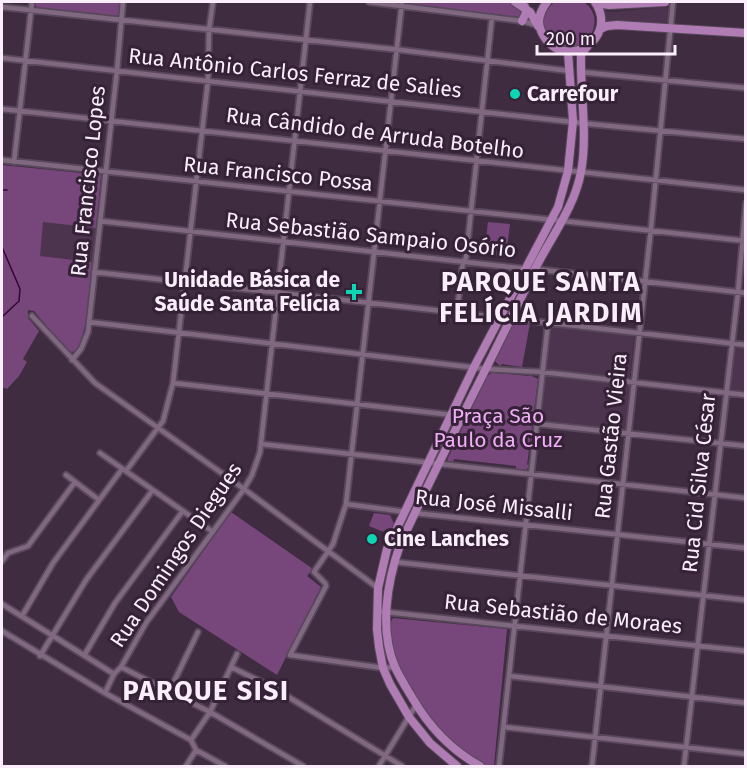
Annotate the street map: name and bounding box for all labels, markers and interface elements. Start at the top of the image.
scale bar [537,18,675,56]
text: 200 m [546,28,595,50]
street label: Rua Antônio Carlos Ferraz de Salies [127,43,463,103]
place label: Carrefour [527,81,619,107]
street label: Rua Francisco Lopes [65,84,111,278]
marker: Carrefour [508,87,522,101]
street label: Rua Cândido de Arruda Botelho [224,102,526,164]
street label: Rua Francisco Possa [182,151,374,197]
street label: Rua Sebastião Sampaio Osório [224,207,518,263]
district label: PARQUE SANTA FELÍCIA JARDIM [439,266,643,329]
place label: Unidade Básica de Saúde Santa Felícia [155,267,340,317]
marker: Unidade Básica de Saúde Santa Felícia [345,283,363,301]
street label: Rua Gastão Vieira [589,352,633,520]
street label: Rua Cid Silva César [677,392,721,574]
park label: Praça São Paulo da Cruz [433,403,563,453]
street label: Rua Domingos Diegues [104,458,248,652]
street label: Rua José Missalli [414,484,574,526]
place label: Cine Lanches [384,526,509,552]
marker: Cine Lanches [365,532,379,546]
street label: Rua Sebastião de Moraes [443,589,683,639]
district label: PARQUE SISI [123,675,289,707]

